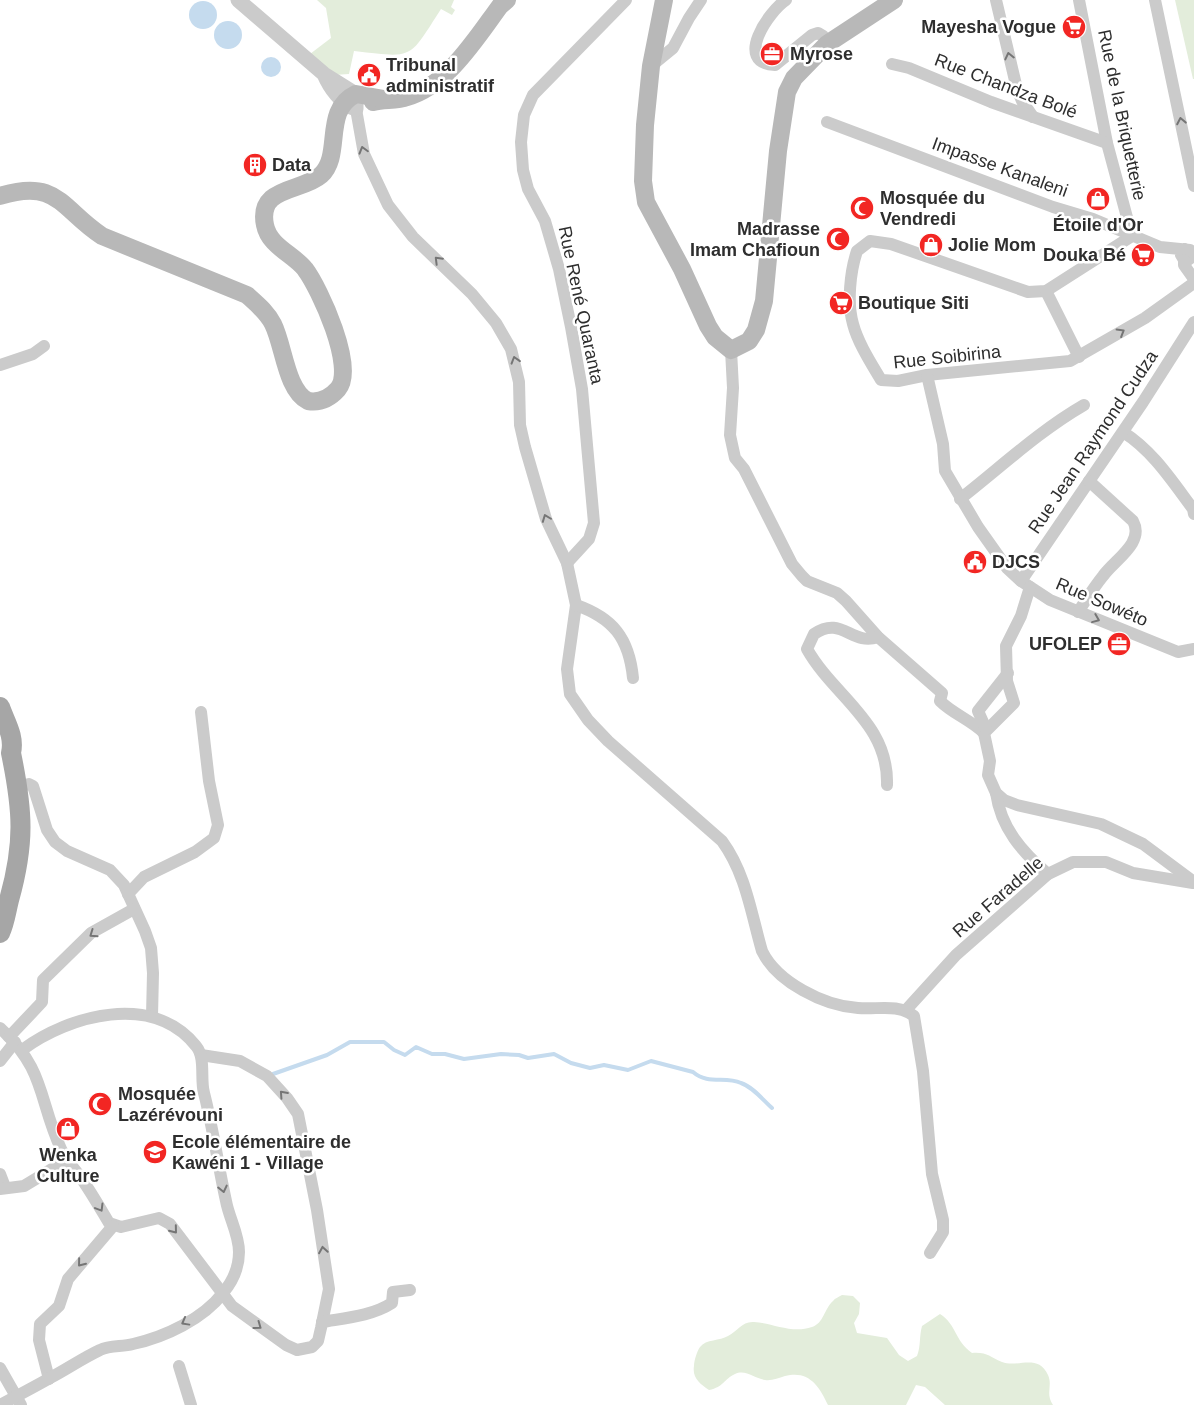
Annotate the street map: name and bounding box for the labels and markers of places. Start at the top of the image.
supermarket icon: Mayesha Vogue [1061,14,1087,40]
place label: Mayesha Vogue [921,17,1056,37]
office icon: Myrose [759,41,785,67]
place label: Myrose [790,44,853,64]
place label: Tribunal administratif [386,55,495,96]
public building icon: Tribunal administratif [356,62,382,88]
building icon: Data [242,152,268,178]
place label: Data [272,155,312,175]
shop icon: Étoile d'Or [1085,186,1111,212]
place label: Mosquée du Vendredi [880,188,985,229]
mosque icon: Mosquée du Vendredi [849,195,875,221]
place label: Étoile d'Or [1053,214,1143,235]
place label: Madrasse Imam Chafioun [690,219,820,260]
mosque icon: Madrasse Imam Chafioun [825,226,851,252]
shop icon: Jolie Mom [918,232,944,258]
place label: Jolie Mom [948,235,1036,255]
supermarket icon: Douka Bé [1130,242,1156,268]
place label: Douka Bé [1043,245,1126,265]
supermarket icon: Boutique Siti [828,290,854,316]
place label: Boutique Siti [858,293,969,313]
public building icon: DJCS [962,549,988,575]
place label: DJCS [992,552,1040,572]
office icon: UFOLEP [1106,631,1132,657]
place label: UFOLEP [1029,634,1102,654]
place label: Mosquée Lazérévouni [118,1084,223,1125]
mosque icon: Mosquée Lazérévouni [87,1091,113,1117]
shop icon: Wenka Culture [55,1116,81,1142]
place label: Ecole élémentaire de Kawéni 1 - Village [172,1132,351,1173]
school or university icon: Ecole élémentaire de Kawéni 1 - Village [142,1139,168,1165]
place label: Wenka Culture [37,1145,100,1186]

